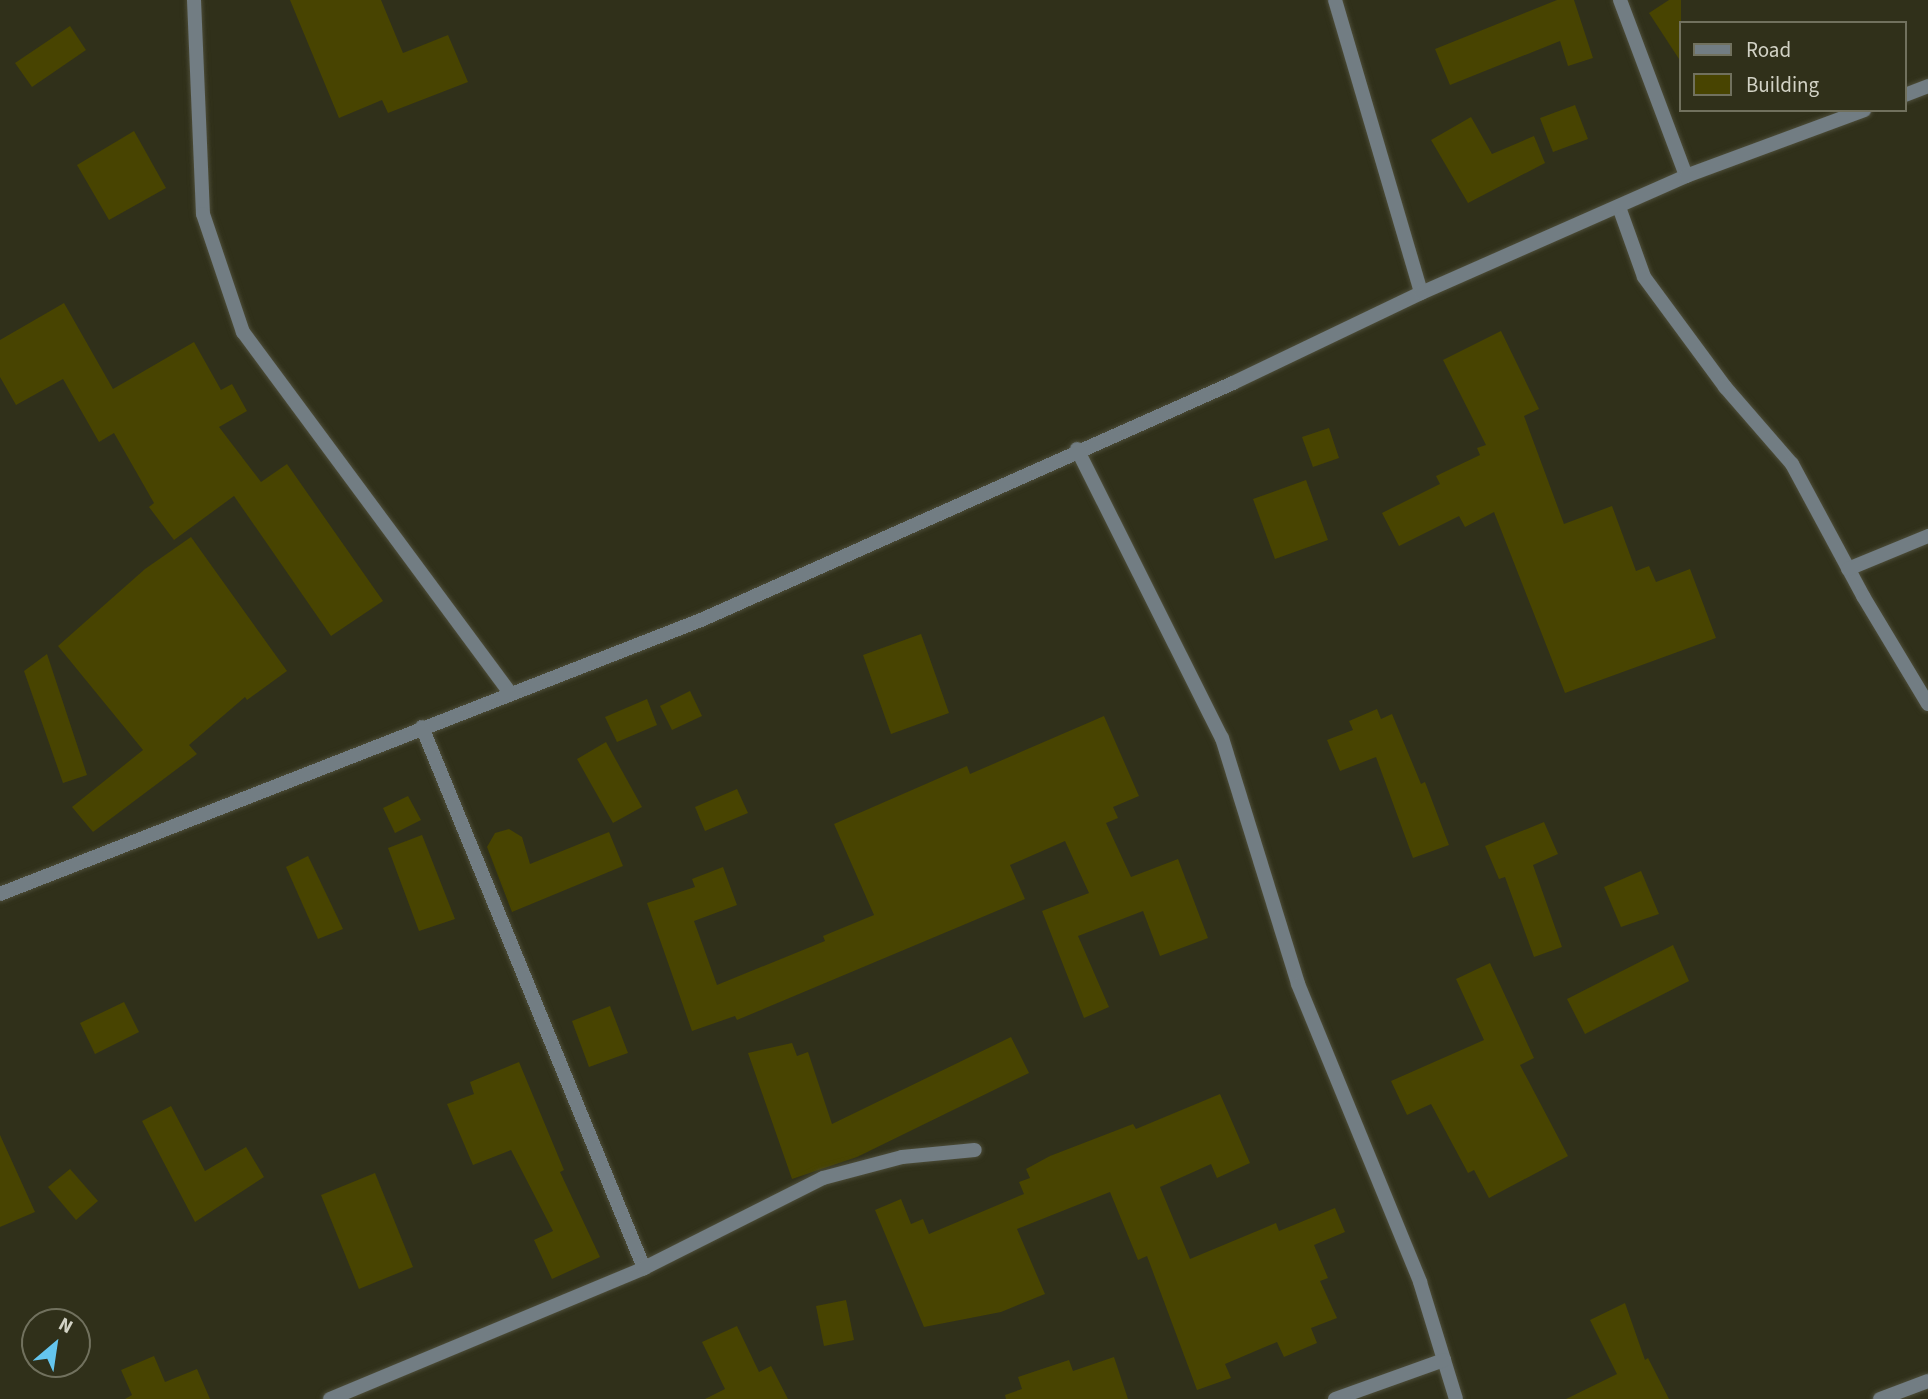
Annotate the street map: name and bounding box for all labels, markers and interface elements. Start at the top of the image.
legend [1680,21,1907,112]
text: Road [1746,35,1791,65]
text: Building [1746,70,1819,100]
north arrow [21,1308,91,1378]
text: N [53,1311,78,1341]

